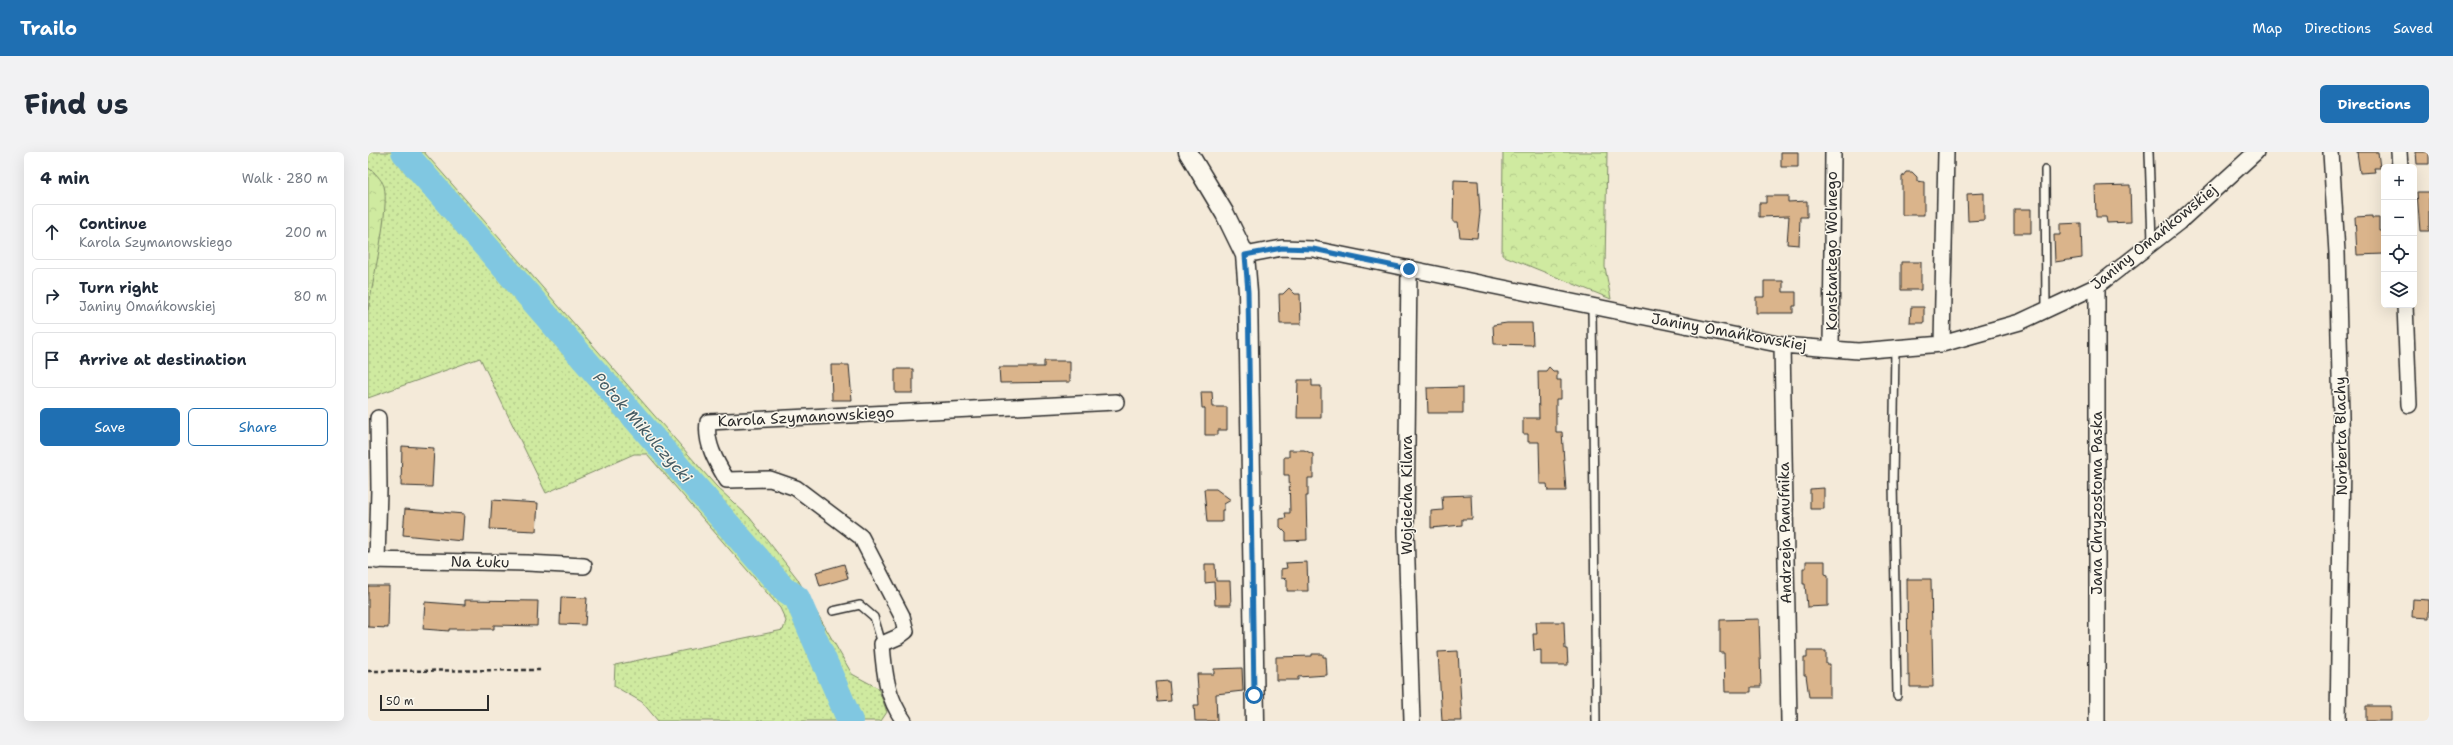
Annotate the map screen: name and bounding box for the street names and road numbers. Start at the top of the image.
street label: Konstantego Wolnego [1822,171,1842,331]
street label: Janiny Omańkowskiej [2086,180,2222,294]
street label: Janiny Omańkowskiej [1650,308,1808,356]
street label: Norberta Blachy [2330,376,2352,496]
street label: Karola Szymanowskiego [717,402,895,432]
street label: Jana Chryzostoma Paska [2087,410,2107,595]
street label: Wojciecha Kilara [1397,434,1417,555]
street label: Andrzeja Panufnika [1774,461,1796,604]
street label: Na Łuku [450,551,510,573]

